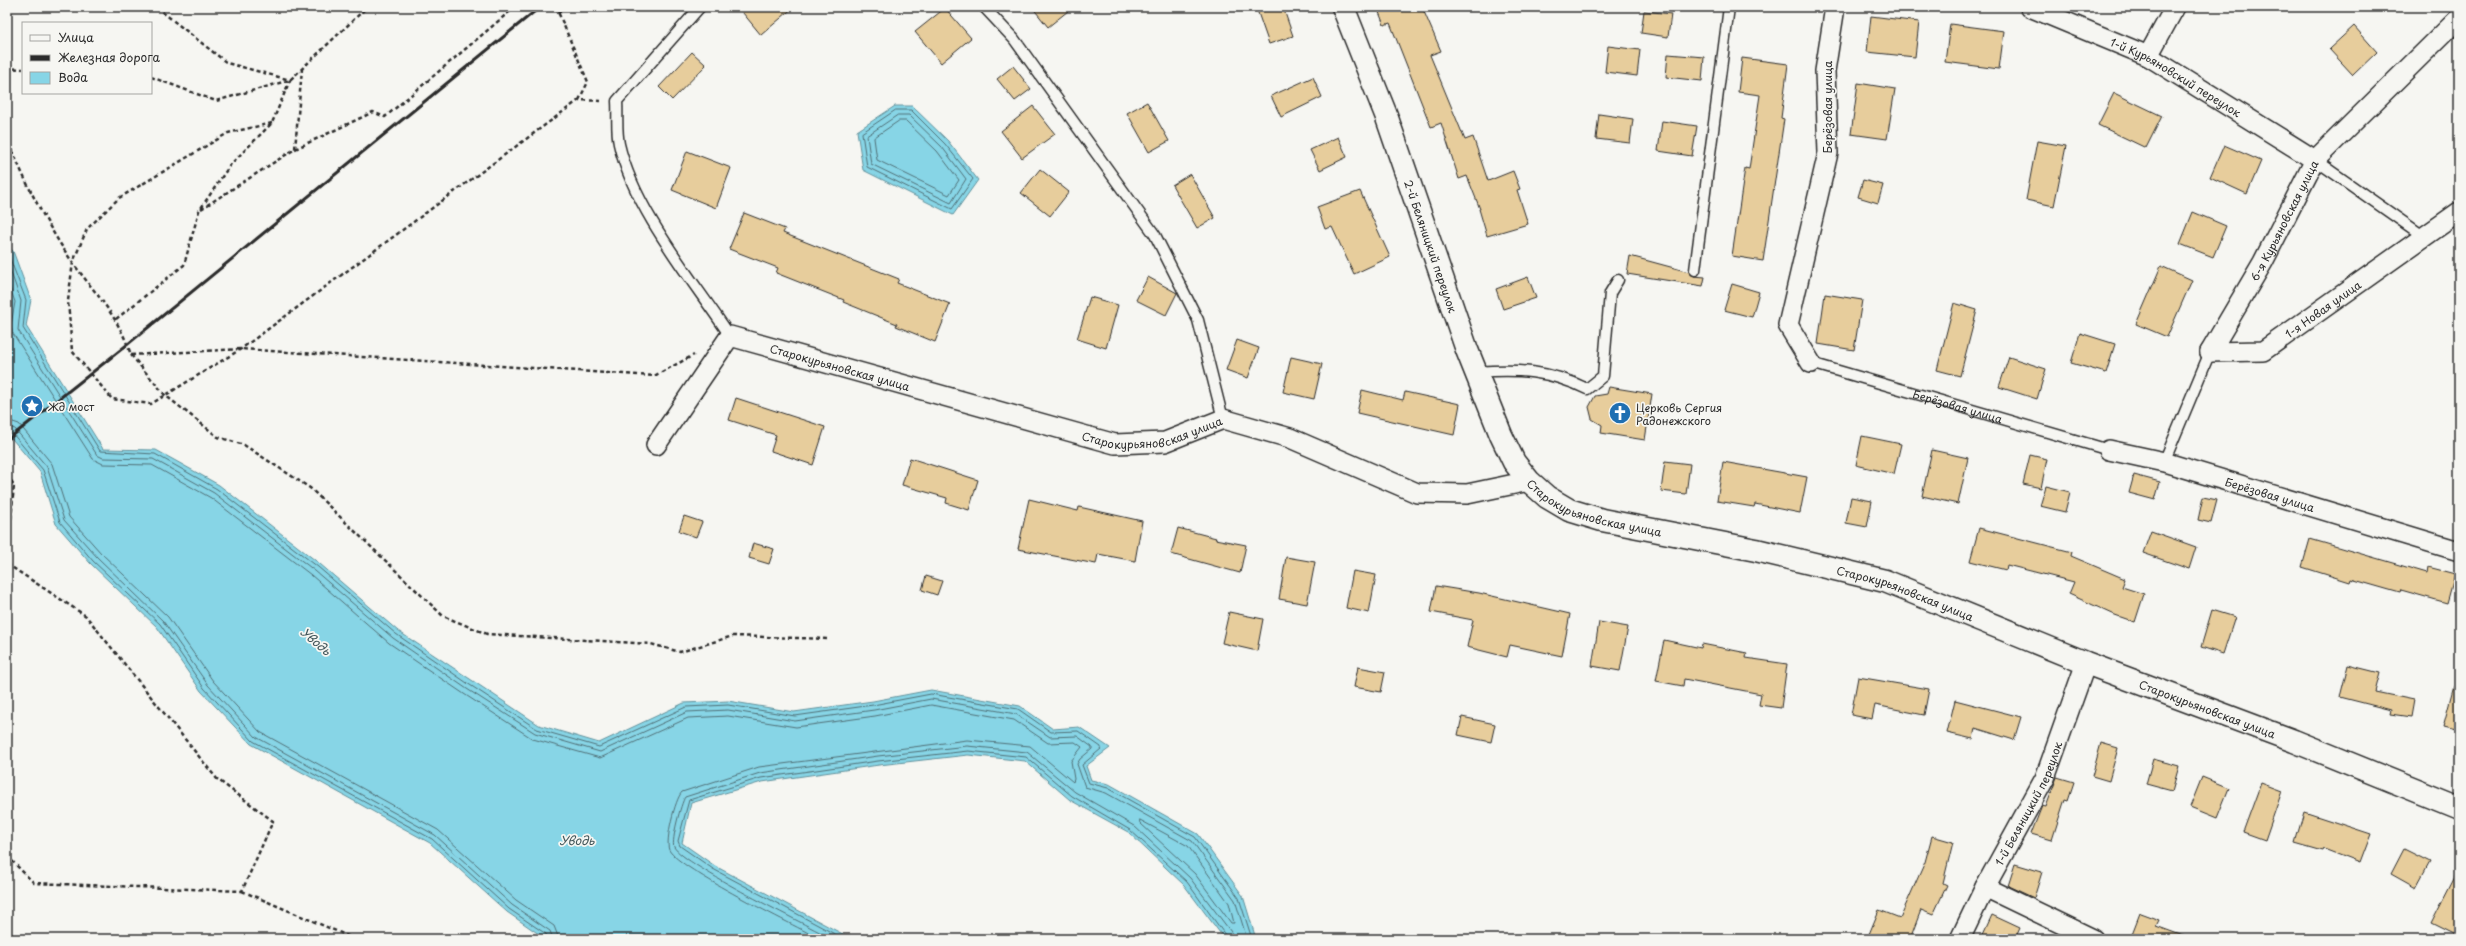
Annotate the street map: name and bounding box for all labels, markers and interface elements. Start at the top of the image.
legend [22,22,152,94]
text: Улица [58,28,94,46]
street label: 1-й Курьяновский переулок [2108,33,2245,121]
text: Железная дорога [58,48,161,66]
street label: Берёзовая улица [1819,61,1836,153]
text: Вода [58,68,88,86]
street label: 6-я Курьяновская улица [2245,157,2322,284]
street label: 2-й Беляницкий переулок [1400,177,1462,315]
street label: 1-я Новая улица [2281,276,2364,342]
street label: Старокурьяновская улица [768,339,912,395]
street label: Берёзовая улица [1911,385,2005,427]
place icon: Жд мост [19,393,45,419]
place label: Жд мост [48,398,95,415]
place label: Церковь Сергия Радонежского [1636,399,1722,429]
church icon: Церковь Сергия Радонежского [1607,400,1633,426]
street label: Старокурьяновская улица [1080,412,1225,453]
street label: Берёзовая улица [2223,472,2317,516]
street label: Старокурьяновская улица [1523,475,1663,540]
street label: Старокурьяновская улица [1835,561,1976,625]
water label: Уводь [297,623,336,660]
street label: Старокурьяновская улица [2137,675,2278,742]
street label: 1-й Беляницкий переулок [1990,739,2066,868]
water label: Уводь [560,831,595,849]

